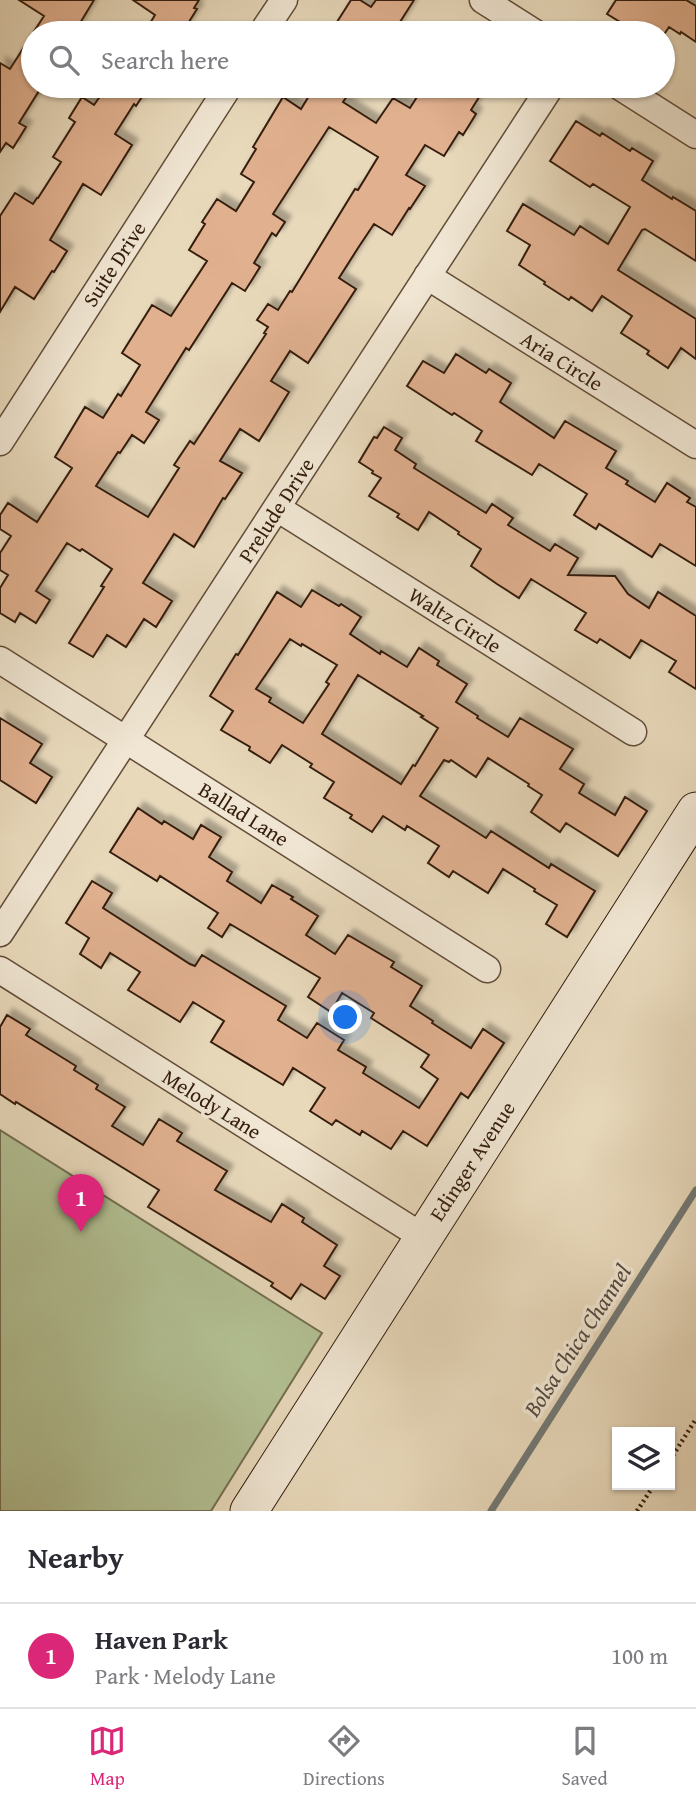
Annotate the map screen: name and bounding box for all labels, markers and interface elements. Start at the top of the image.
search box [21,21,675,98]
text: Search here [101,40,229,79]
icon: search [45,41,83,79]
street label: Suite Drive [75,215,153,313]
street label: Aria Circle [515,323,609,399]
street label: Prelude Drive [230,451,322,569]
street label: Waltz Circle [402,579,508,661]
street label: Ballad Lane [193,774,295,854]
your location [328,1000,362,1034]
street label: Melody Lane [156,1061,268,1147]
street label: Edinger Avenue [422,1095,523,1227]
pin: 1 [58,1174,104,1232]
water label: Bolsa Chica Channel [515,1257,639,1423]
map controls [612,1427,675,1490]
button: layers [612,1427,675,1490]
text: Nearby [28,1535,124,1579]
text: Haven Park [95,1620,228,1659]
text: 1 [45,1639,57,1672]
text: 100 m [611,1639,668,1672]
text: Park · Melody Lane [95,1659,276,1692]
tab: Map [88,1722,126,1792]
tab: Directions [303,1722,385,1792]
tab: Saved [562,1722,608,1792]

